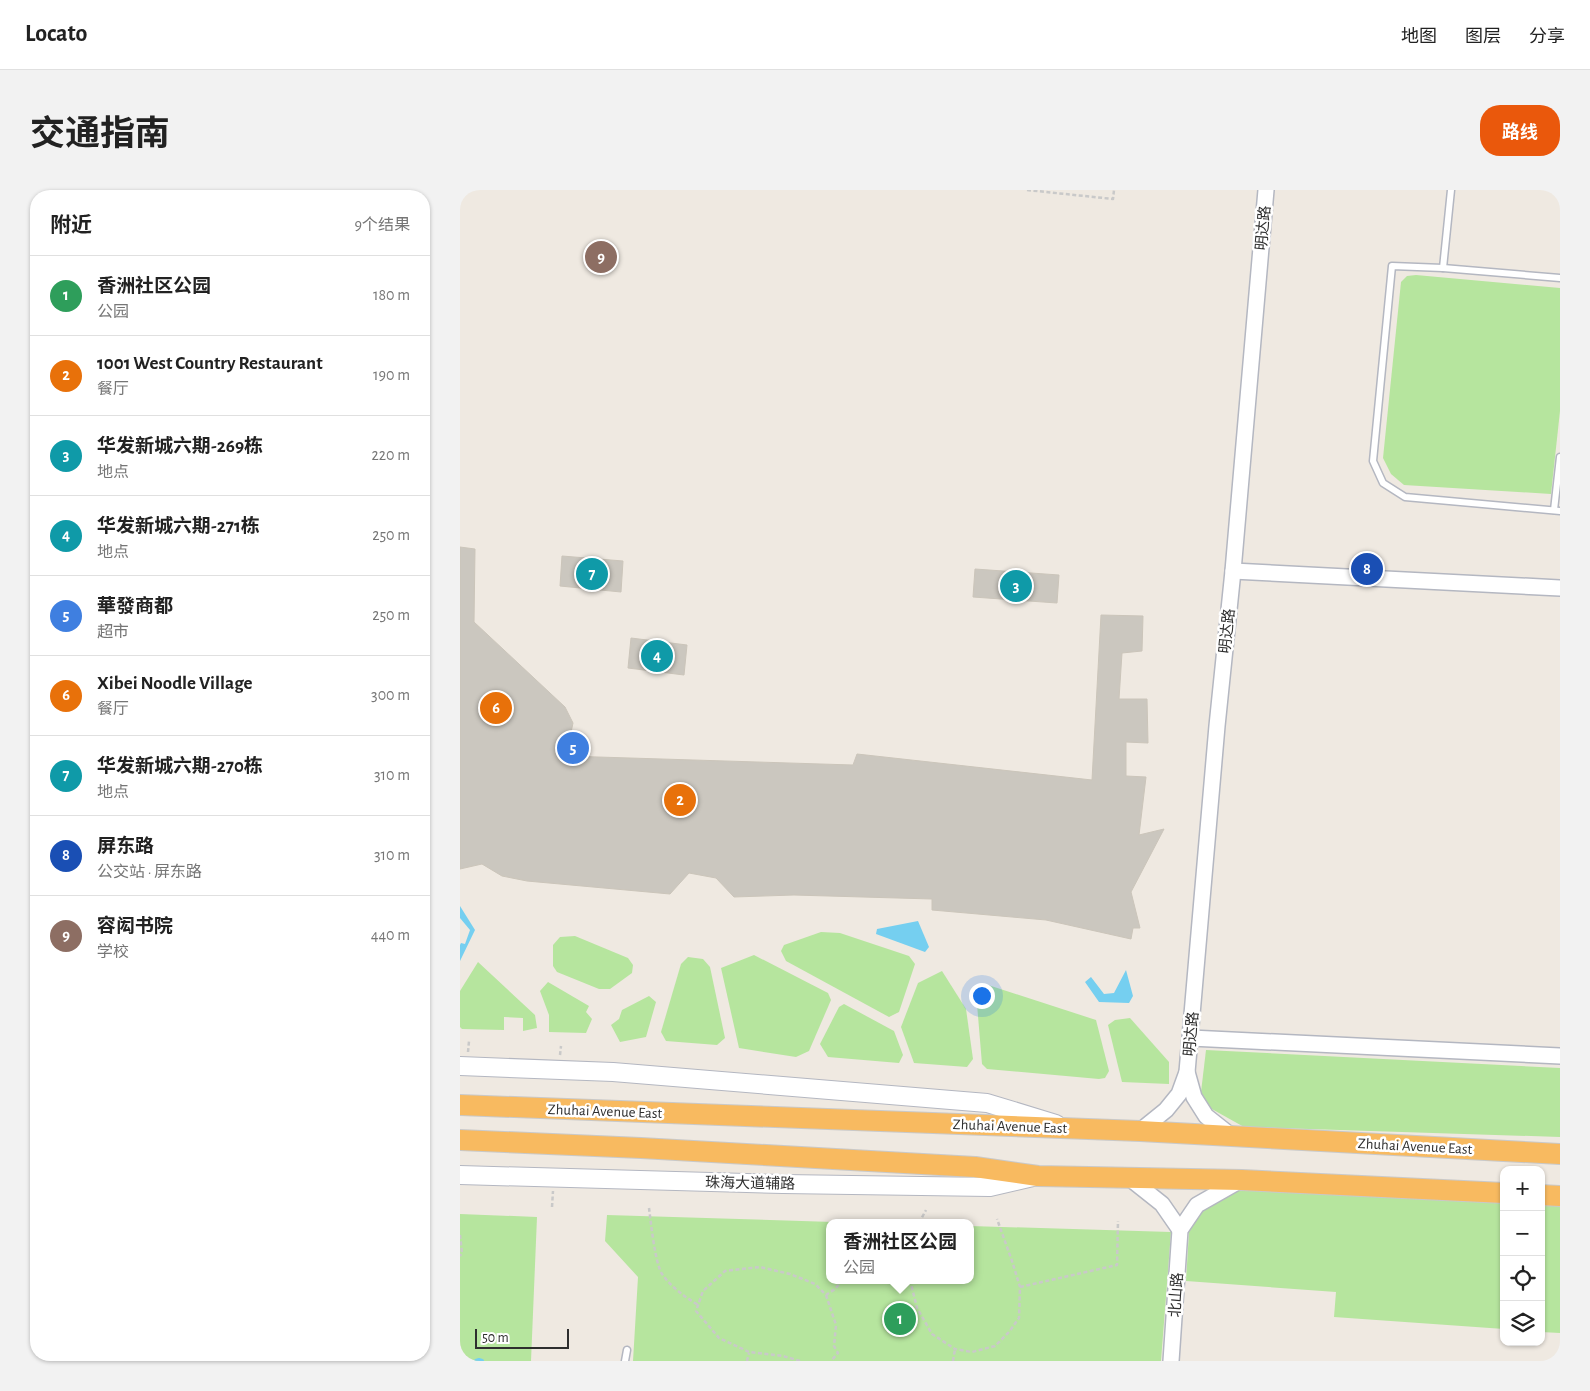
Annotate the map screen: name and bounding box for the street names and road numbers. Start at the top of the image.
street label: 明达路 [1253,205,1273,251]
street label: 明达路 [1217,608,1237,654]
street label: 明达路 [1181,1011,1201,1057]
street label: Zhuhai Avenue East [547,1102,663,1121]
street label: Zhuhai Avenue East [952,1117,1068,1136]
street label: Zhuhai Avenue East [1357,1136,1473,1157]
street label: 珠海大道辅路 [705,1174,795,1192]
street label: 北山路 [1165,1272,1186,1318]

